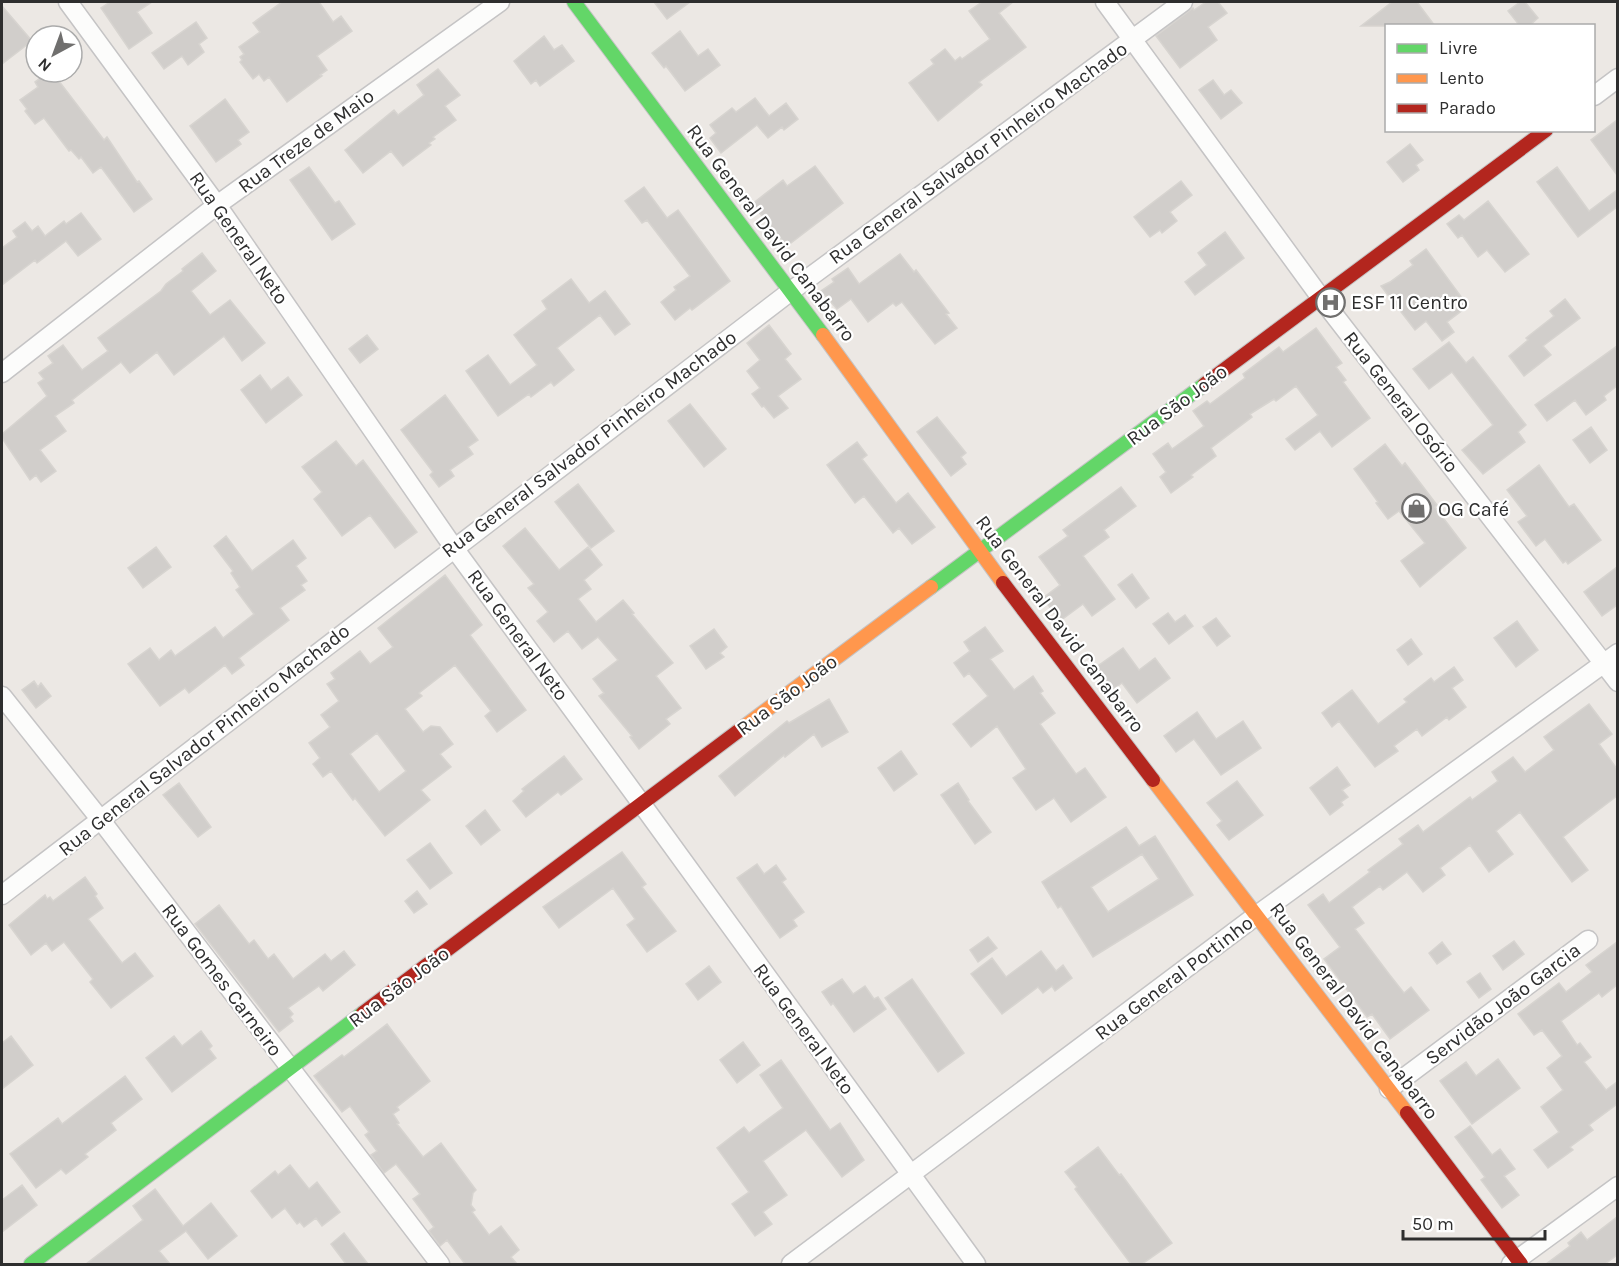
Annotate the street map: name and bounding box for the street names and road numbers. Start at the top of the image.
street label: Rua General Salvador Pinheiro Machado [824,37,1132,269]
street label: Rua Treze de Maio [234,84,378,198]
street label: Rua General David Canabarro [682,120,860,346]
street label: Rua General Neto [185,167,293,309]
street label: Rua General Salvador Pinheiro Machado [437,326,741,562]
street label: Rua General Osório [1339,327,1463,477]
street label: Rua São João [1122,360,1232,450]
street label: Rua General David Canabarro [971,511,1149,737]
street label: Rua General Neto [463,565,573,705]
street label: Rua General Salvador Pinheiro Machado [54,619,354,861]
street label: Rua São João [732,650,842,740]
street label: Rua General David Canabarro [1265,898,1443,1124]
street label: Rua Gomes Carneiro [157,899,287,1061]
street label: Rua General Portinho [1090,911,1258,1045]
street label: Servidão João Garcia [1421,938,1585,1070]
street label: Rua São João [344,942,454,1032]
street label: Rua General Neto [749,959,859,1099]

